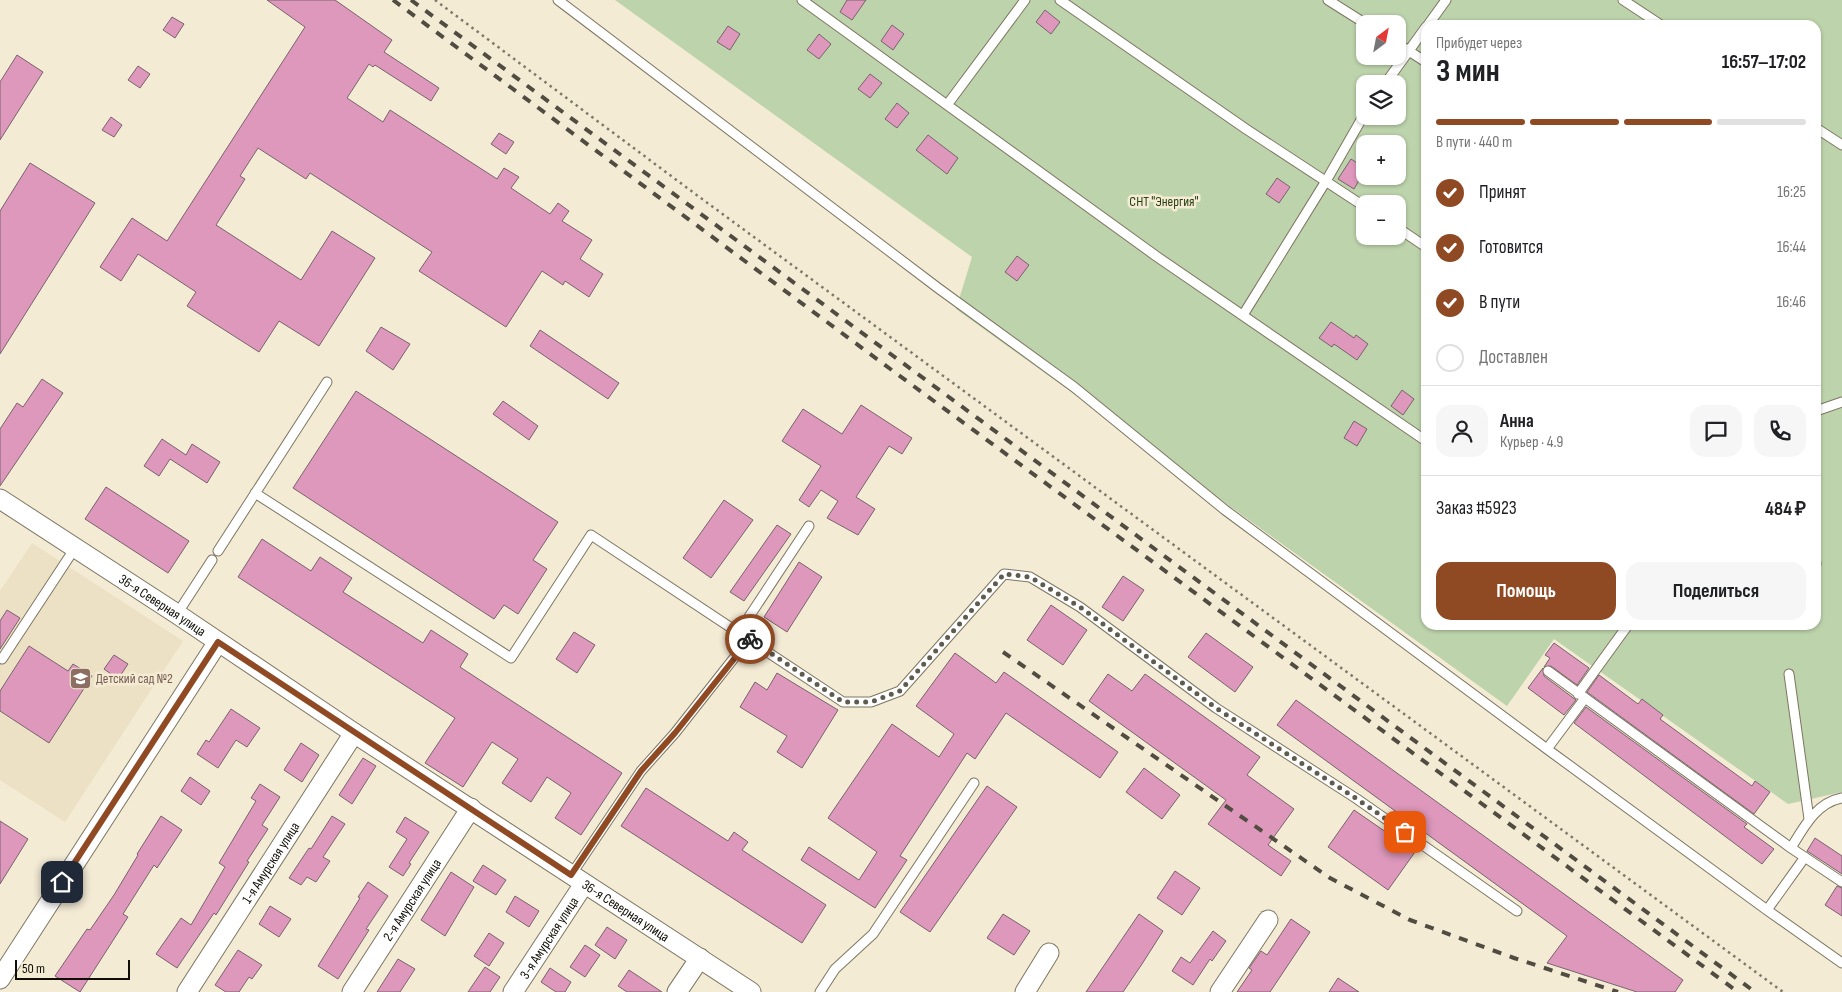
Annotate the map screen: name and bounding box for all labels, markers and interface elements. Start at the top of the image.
north arrow [1356,15,1406,65]
map controls [1356,15,1406,245]
text: Прибудет через [1436,34,1522,53]
text: 16:57–17:02 [1722,51,1806,74]
text: 3 мин [1436,52,1500,91]
button: layers [1356,75,1406,125]
text: В пути · 440 m [1436,133,1512,152]
button: + [1356,135,1406,185]
icon: check [1436,179,1464,207]
text: Принят [1479,181,1526,204]
text: 16:25 [1777,183,1806,202]
park label: СНТ "Энергия" [1129,193,1199,210]
button: − [1356,195,1406,245]
icon: check [1436,234,1464,262]
text: Готовится [1479,236,1543,259]
text: 16:44 [1777,238,1806,257]
icon: check [1436,289,1464,317]
text: В пути [1479,291,1520,314]
text: 16:46 [1777,293,1806,312]
text: Доставлен [1479,346,1548,369]
button: person [1436,405,1488,457]
button: chat [1690,405,1742,457]
button: phone [1754,405,1806,457]
text: Анна [1500,410,1534,433]
text: Курьер · 4.9 [1500,433,1563,452]
text: Заказ #5923 [1436,497,1517,520]
text: 484 ₽ [1765,498,1806,521]
button: Помощь [1436,562,1616,620]
button: Поделиться [1626,562,1806,620]
street label: 36-я Северная улица [116,571,209,640]
courier [725,614,775,664]
icon: bike [736,625,764,653]
school or university icon: Детский сад №2 [68,666,92,690]
place label: Детский сад №2 [96,670,173,687]
pin [1384,811,1426,853]
icon: bag [1391,818,1419,846]
street label: 1-я Амурская улица [238,819,303,907]
street label: 2-я Амурская улица [379,856,445,944]
pin [41,861,83,903]
icon: home [48,868,76,896]
street label: 36-я Северная улица [579,876,672,945]
street label: 3-я Амурская улица [516,894,582,982]
scale bar [15,957,130,980]
text: 50 m [22,960,45,977]

